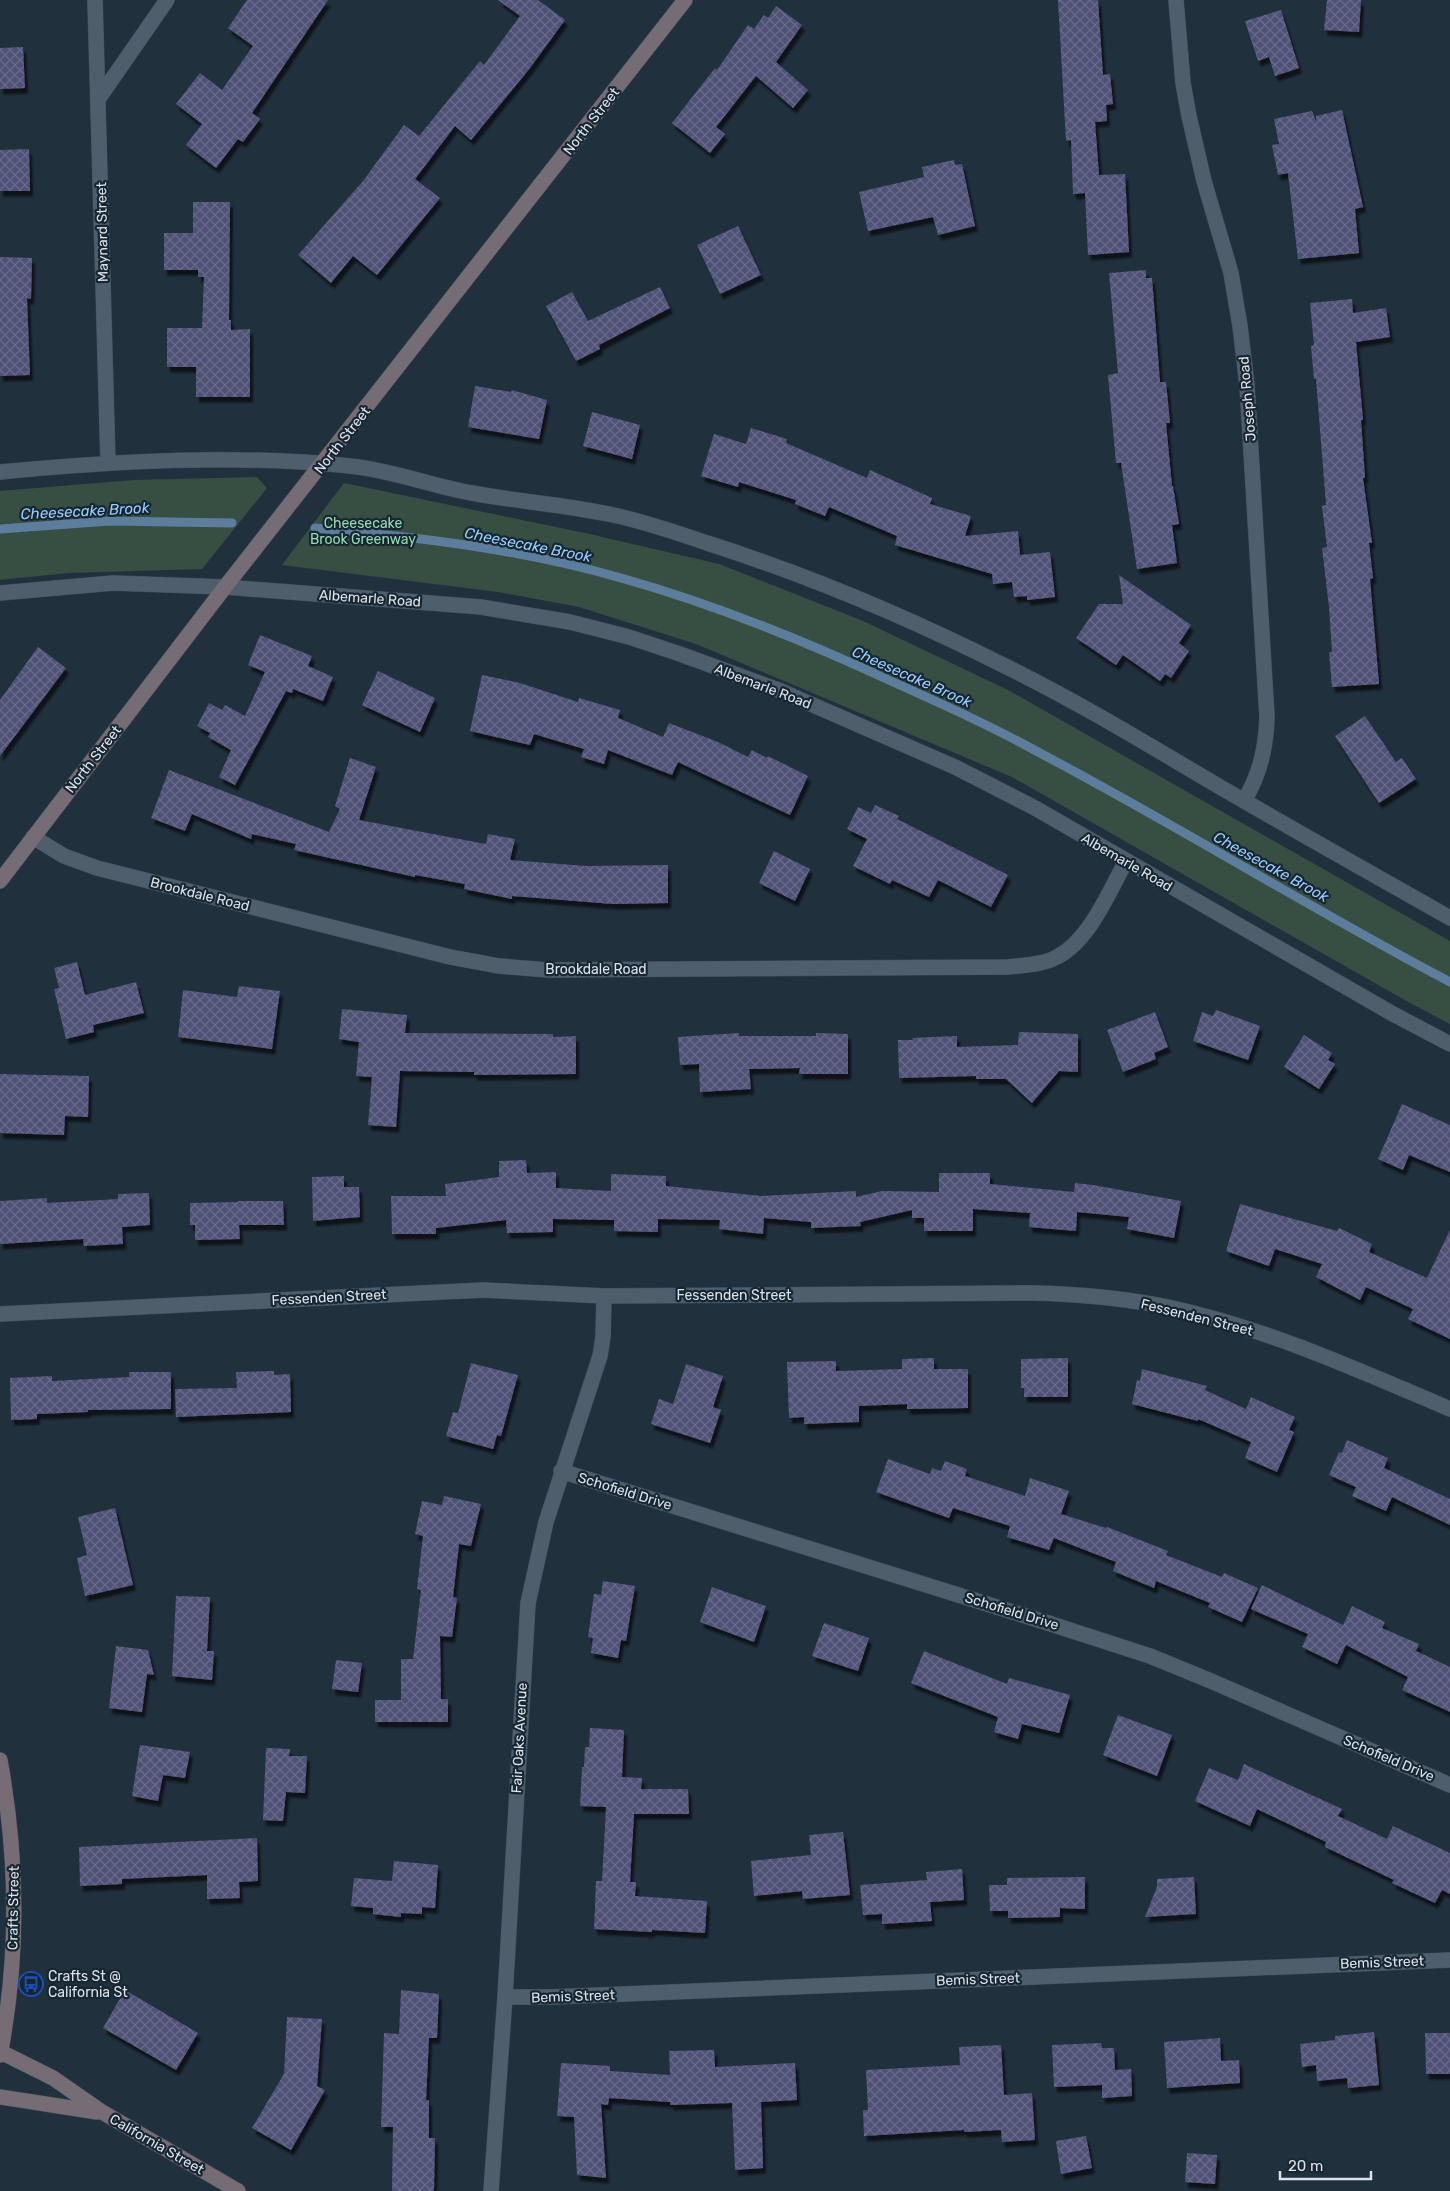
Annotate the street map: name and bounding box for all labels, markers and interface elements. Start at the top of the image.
street label: North Street [560,84,623,158]
street label: Maynard Street [93,181,112,282]
street label: Joseph Road [1235,356,1260,442]
street label: North Street [311,403,374,477]
water label: Cheesecake Brook [20,499,150,523]
park label: Cheesecake Brook Greenway [310,515,416,548]
water label: Cheesecake Brook [463,524,593,566]
street label: Albemarle Road [318,586,422,611]
water label: Cheesecake Brook [849,643,975,712]
street label: Albemarle Road [712,660,814,713]
street label: North Street [62,722,125,796]
water label: Cheesecake Brook [1210,828,1332,906]
street label: Albemarle Road [1078,829,1175,895]
street label: Brookdale Road [149,874,251,915]
street label: Brookdale Road [545,961,647,978]
street label: Fessenden Street [271,1286,387,1309]
street label: Fessenden Street [676,1287,792,1304]
street label: Fessenden Street [1139,1295,1255,1340]
street label: Schofield Drive [576,1469,674,1514]
street label: Schofield Drive [963,1589,1061,1634]
street label: Fair Oaks Avenue [508,1682,531,1794]
street label: Schofield Drive [1341,1732,1437,1785]
street label: Crafts Street [4,1865,23,1950]
street label: Bemis Street [1340,1953,1425,1972]
place label: Crafts St @ California St [48,1968,128,2001]
street label: Bemis Street [936,1970,1021,1989]
bus stop icon: Crafts St @ California St [18,1971,44,1997]
street label: Bemis Street [531,1987,616,2006]
street label: California Street [107,2111,207,2179]
scale bar [1280,2148,1371,2180]
text: 20 m [1288,2157,1323,2175]

